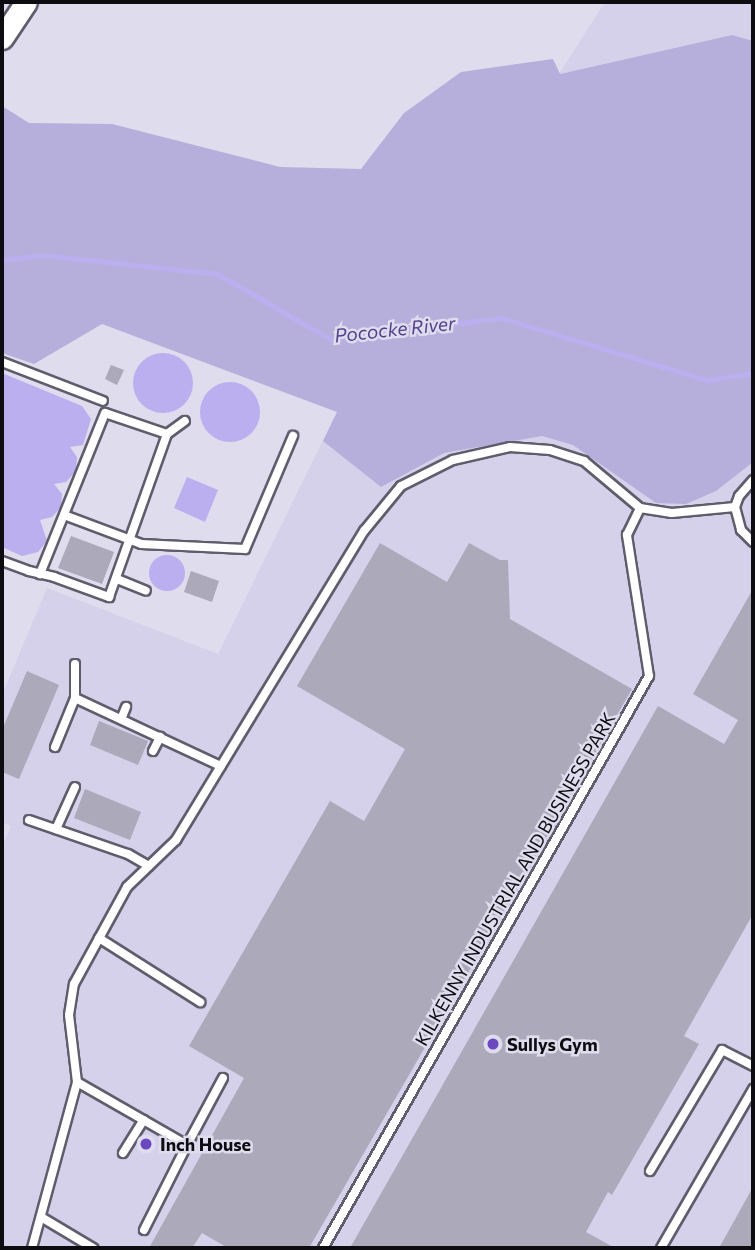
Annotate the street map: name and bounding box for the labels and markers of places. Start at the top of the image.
place label: Sullys Gym [507,1033,598,1055]
marker: Sullys Gym [485,1036,501,1052]
place label: Inch House [160,1133,251,1155]
marker: Inch House [138,1136,154,1152]

